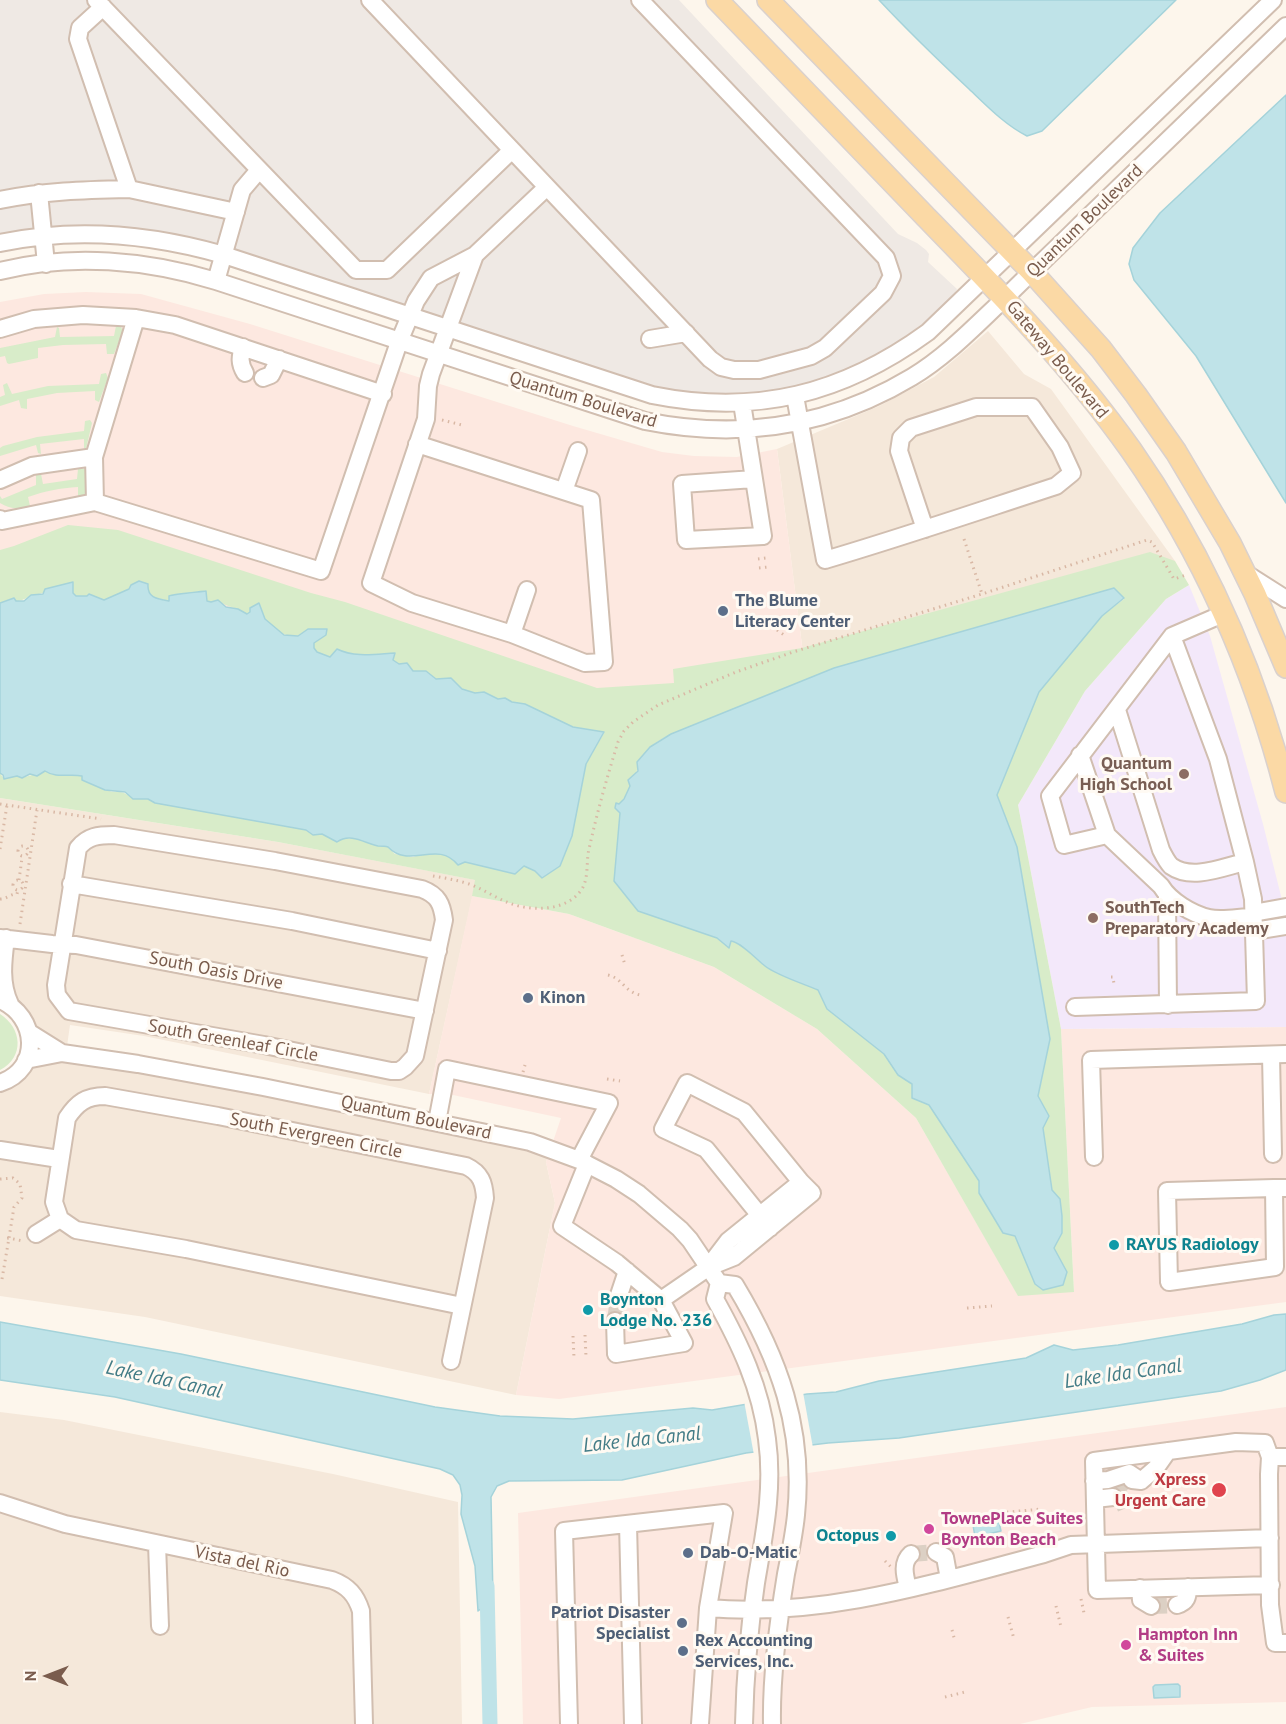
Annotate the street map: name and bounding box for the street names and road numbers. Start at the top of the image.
street label: Quantum Boulevard [1022,160,1148,282]
street label: Gateway Boulevard [1001,297,1113,423]
street label: Quantum Boulevard [507,367,659,433]
street label: South Oasis Drive [147,947,285,995]
street label: South Greenleaf Circle [146,1015,320,1067]
street label: Quantum Boulevard [339,1092,493,1144]
street label: South Evergreen Circle [228,1109,404,1163]
street label: Vista del Rio [193,1541,291,1583]

